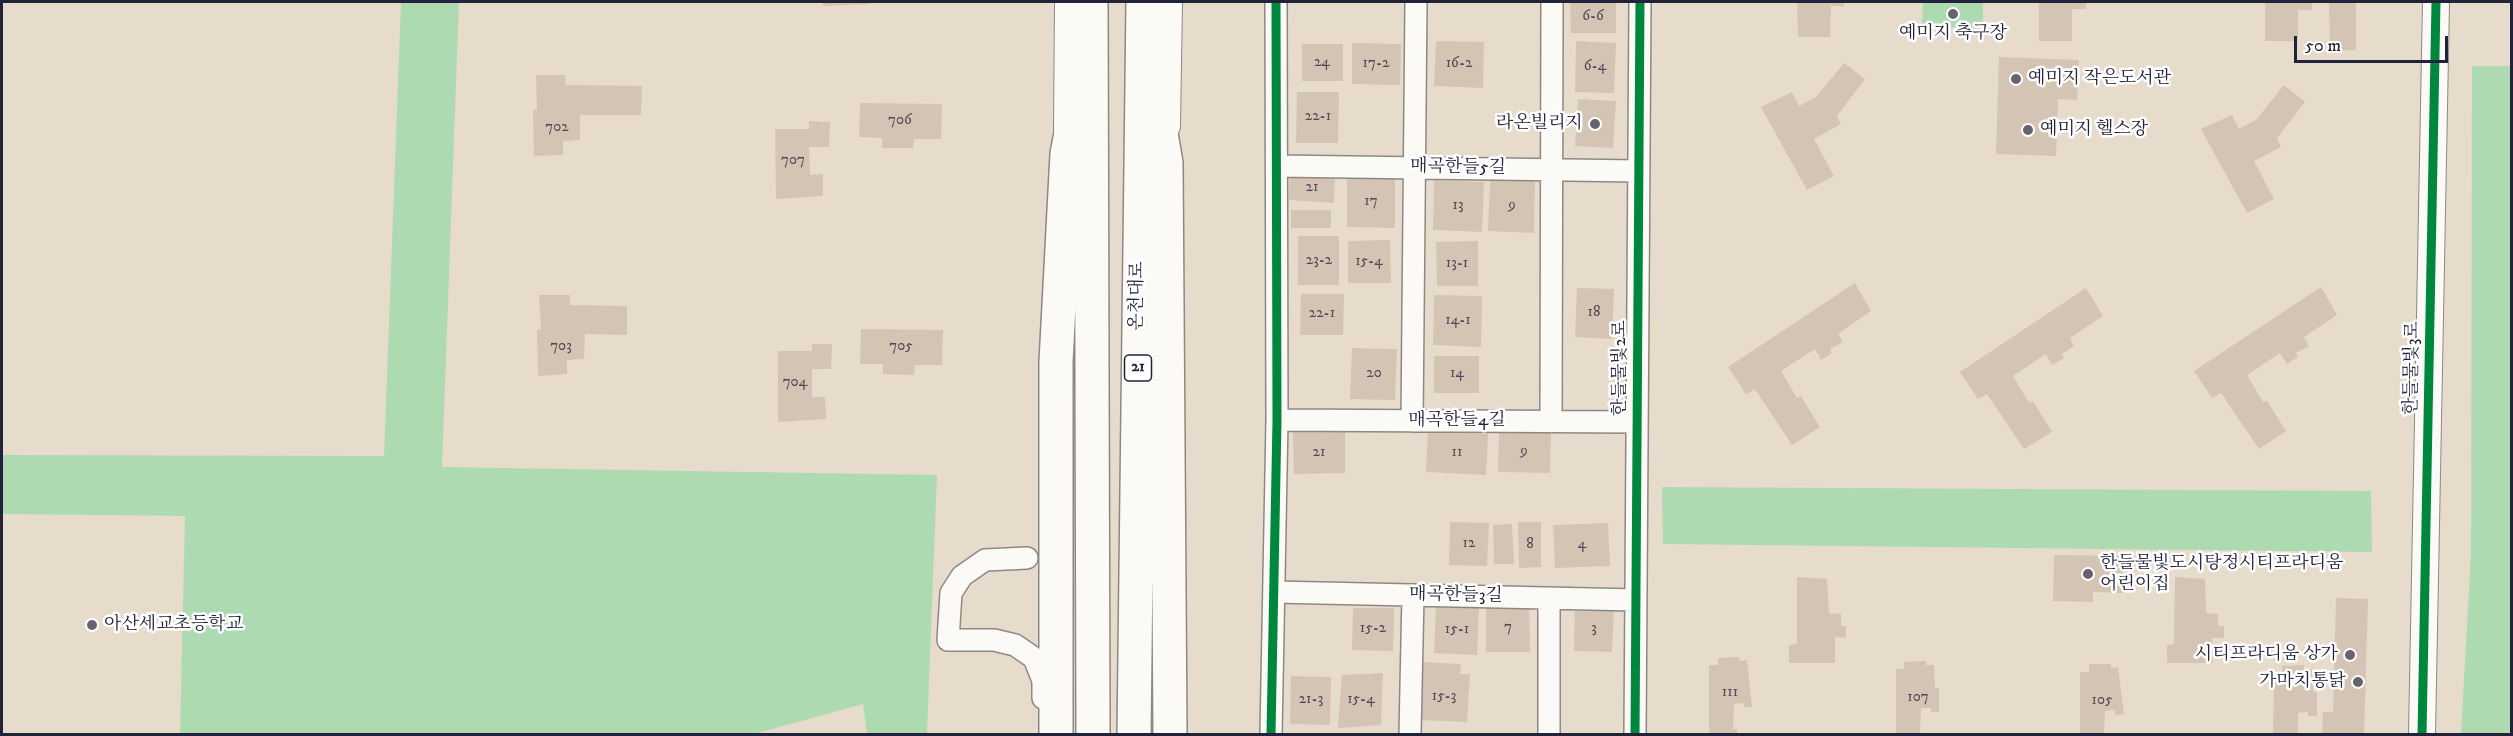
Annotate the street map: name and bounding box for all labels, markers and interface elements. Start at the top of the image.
marker: 예미지 축구장 [1946,7,1960,21]
house number: 6-6 [1582,8,1604,26]
place label: 예미지 축구장 [1899,23,2007,45]
scale bar [2297,24,2452,62]
text: 50 m [2305,35,2341,57]
house number: 24 [1314,54,1330,72]
house number: 17-2 [1363,55,1389,73]
house number: 16-2 [1446,55,1472,73]
house number: 6-4 [1584,58,1606,76]
place label: 예미지 작은도서관 [2028,68,2171,90]
marker: 예미지 작은도서관 [2009,72,2023,86]
house number: 22-1 [1305,108,1331,126]
house number: 706 [888,112,912,130]
place label: 라온빌리지 [1496,113,1583,135]
marker: 라온빌리지 [1588,117,1602,131]
house number: 702 [545,119,569,137]
place label: 예미지 헬스장 [2040,119,2148,141]
marker: 예미지 헬스장 [2021,123,2035,137]
house number: 707 [781,152,805,170]
street label: 매곡한들5길 [1410,156,1506,180]
house number: 21 [1306,179,1318,197]
house number: 17 [1364,193,1378,211]
house number: 13 [1452,197,1464,215]
house number: 9 [1508,197,1516,215]
house number: 23-2 [1306,252,1332,270]
house number: 15-4 [1355,253,1383,271]
house number: 13-1 [1446,255,1468,273]
street label: 온천대로 [1127,261,1149,331]
house number: 18 [1587,304,1601,322]
house number: 22-1 [1309,305,1335,323]
house number: 14-1 [1445,312,1471,330]
street label: 한들물빛2로 [1610,320,1632,416]
street label: 한들물빛3로 [2401,321,2425,415]
house number: 703 [550,338,572,356]
house number: 705 [889,338,913,356]
road number: 21 [1124,355,1152,381]
house number: 20 [1366,365,1382,383]
house number: 14 [1450,365,1464,383]
house number: 704 [783,374,807,392]
street label: 매곡한들4길 [1408,410,1506,432]
house number: 9 [1520,443,1528,461]
house number: 21 [1313,444,1325,462]
house number: 11 [1451,444,1463,462]
house number: 12 [1463,535,1475,553]
house number: 8 [1526,536,1534,554]
house number: 4 [1578,536,1586,554]
place label: 한들물빛도시탕정시티프라디움 어린이집 [2100,553,2343,596]
marker: 한들물빛도시탕정시티프라디움 어린이집 [2081,567,2095,581]
street label: 매곡한들3길 [1409,584,1503,608]
place label: 아산세교초등학교 [104,614,243,636]
marker: 아산세교초등학교 [85,618,99,632]
house number: 7 [1504,619,1512,637]
house number: 15-2 [1360,620,1386,638]
house number: 3 [1591,620,1597,638]
house number: 15-1 [1445,621,1469,639]
place label: 시티프라디움 상가 [2195,644,2338,666]
marker: 시티프라디움 상가 [2343,648,2357,662]
place label: 가마치통닭 [2259,671,2346,693]
marker: 가마치통닭 [2351,675,2365,689]
house number: 111 [1722,684,1738,702]
house number: 15-3 [1432,688,1456,706]
house number: 107 [1907,689,1929,707]
house number: 21-3 [1299,691,1323,709]
house number: 15-4 [1347,691,1375,709]
house number: 105 [2092,692,2112,710]

